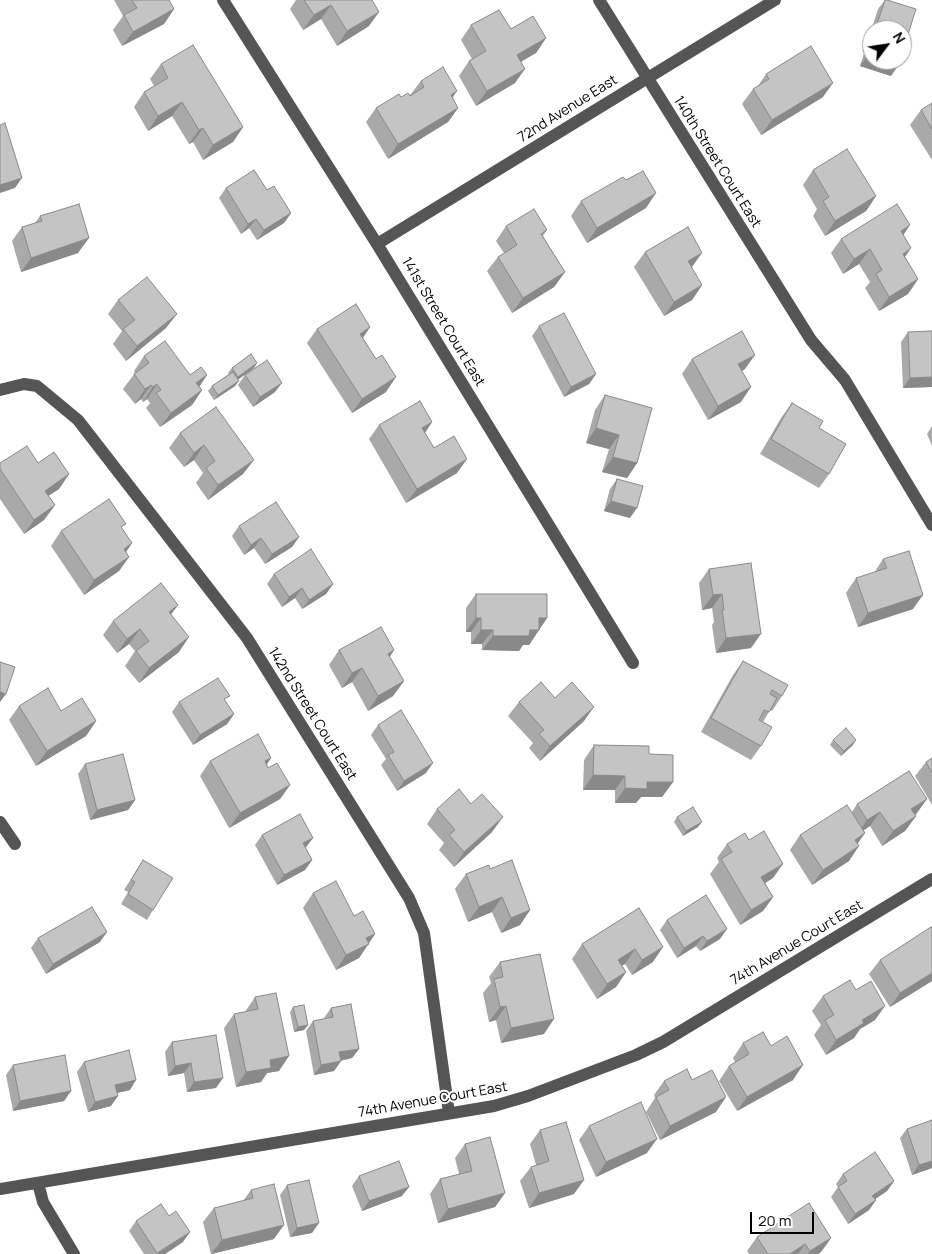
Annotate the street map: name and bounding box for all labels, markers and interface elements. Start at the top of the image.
north arrow [862,20,912,70]
text: N [889,28,910,47]
street label: 72nd Avenue East [515,72,621,146]
street label: 140th Street Court East [670,93,764,231]
street label: 141st Street Court East [398,254,488,390]
street label: 142nd Street Court East [264,644,360,784]
street label: 74th Avenue Court East [728,897,866,989]
street label: 74th Avenue Court East [357,1079,509,1121]
scale bar [752,1202,816,1234]
text: 20 m [758,1210,791,1231]

